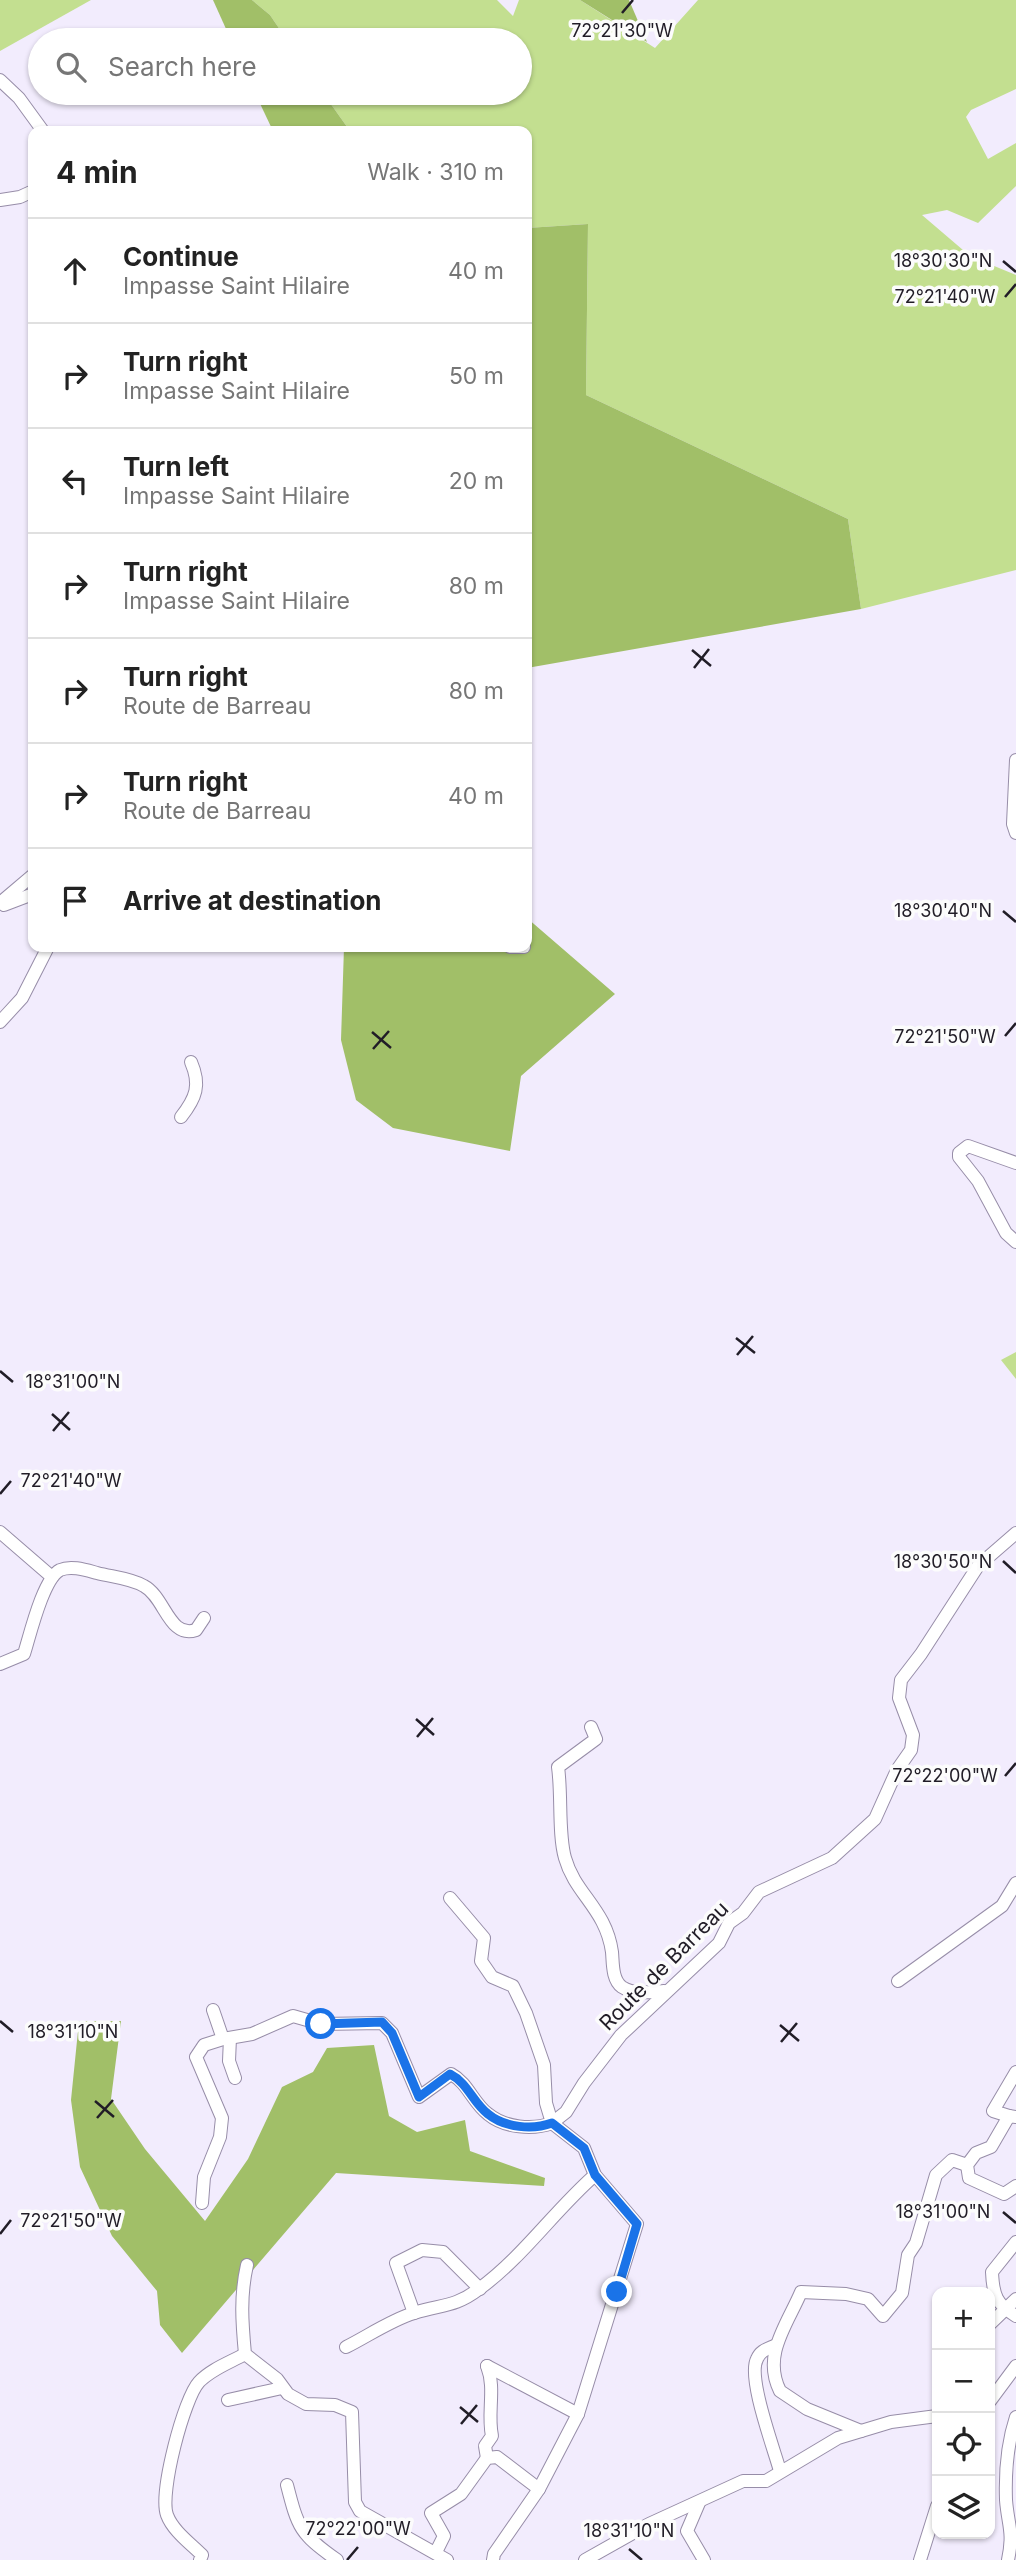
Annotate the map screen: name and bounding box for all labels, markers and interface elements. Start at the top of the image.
text: 72°21'30"W [571,20,673,41]
search box [28,28,532,105]
icon: search [52,48,90,86]
text: Search here [108,51,257,82]
text: 4 min [56,154,138,190]
text: Walk · 310 m [367,158,504,186]
text: Continue [123,241,239,272]
text: 18°30'30"N [894,250,992,271]
icon: ahead [56,252,94,290]
text: 40 m [448,257,504,285]
text: Impasse Saint Hilaire [123,272,350,300]
text: 72°21'40"W [894,286,996,307]
text: Turn right [123,346,248,377]
icon: right [56,357,94,395]
text: 50 m [449,362,504,390]
text: Impasse Saint Hilaire [123,377,350,405]
text: Turn left [123,451,229,482]
icon: left [56,462,94,500]
text: 20 m [449,467,504,495]
text: Impasse Saint Hilaire [123,482,350,510]
text: Turn right [123,556,248,587]
icon: right [56,567,94,605]
text: 80 m [449,572,504,600]
text: Impasse Saint Hilaire [123,587,350,615]
text: Turn right [123,661,248,692]
icon: right [56,672,94,710]
text: 80 m [449,677,504,705]
text: Route de Barreau [123,692,311,720]
text: Turn right [123,766,248,797]
icon: right [56,777,94,815]
text: 40 m [448,782,504,810]
text: Route de Barreau [123,797,311,825]
icon: arrive [56,882,94,920]
text: Arrive at destination [123,885,382,916]
text: 18°30'40"N [894,900,992,921]
text: 72°21'50"W [894,1026,996,1047]
text: 18°31'00"N [26,1371,120,1392]
text: 72°21'40"W [20,1470,122,1491]
text: 18°30'50"N [894,1551,992,1572]
text: 72°22'00"W [892,1765,998,1786]
street label: Route de Barreau [594,1896,733,2035]
route start [305,2008,336,2039]
text: 18°31'10"N [28,2021,118,2042]
text: 18°31'00"N [896,2201,990,2222]
text: 72°21'50"W [20,2210,122,2231]
route end [601,2276,632,2307]
map controls [932,2287,995,2539]
button: + [932,2287,995,2350]
button: − [932,2350,995,2413]
button: locate [932,2413,995,2476]
button: layers [932,2476,995,2539]
text: 72°22'00"W [305,2518,411,2539]
text: 18°31'10"N [584,2520,674,2541]

